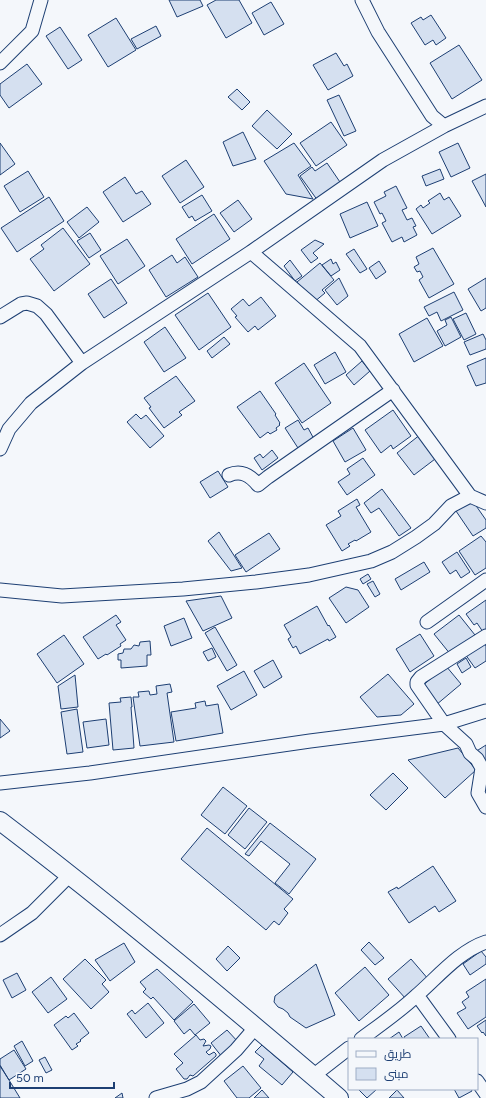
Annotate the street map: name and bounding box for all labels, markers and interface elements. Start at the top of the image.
legend [348,1038,478,1090]
text: طريق [384,1047,412,1061]
scale bar [10,1064,114,1090]
text: مبنى [384,1067,409,1081]
text: 50 m [16,1071,44,1085]

